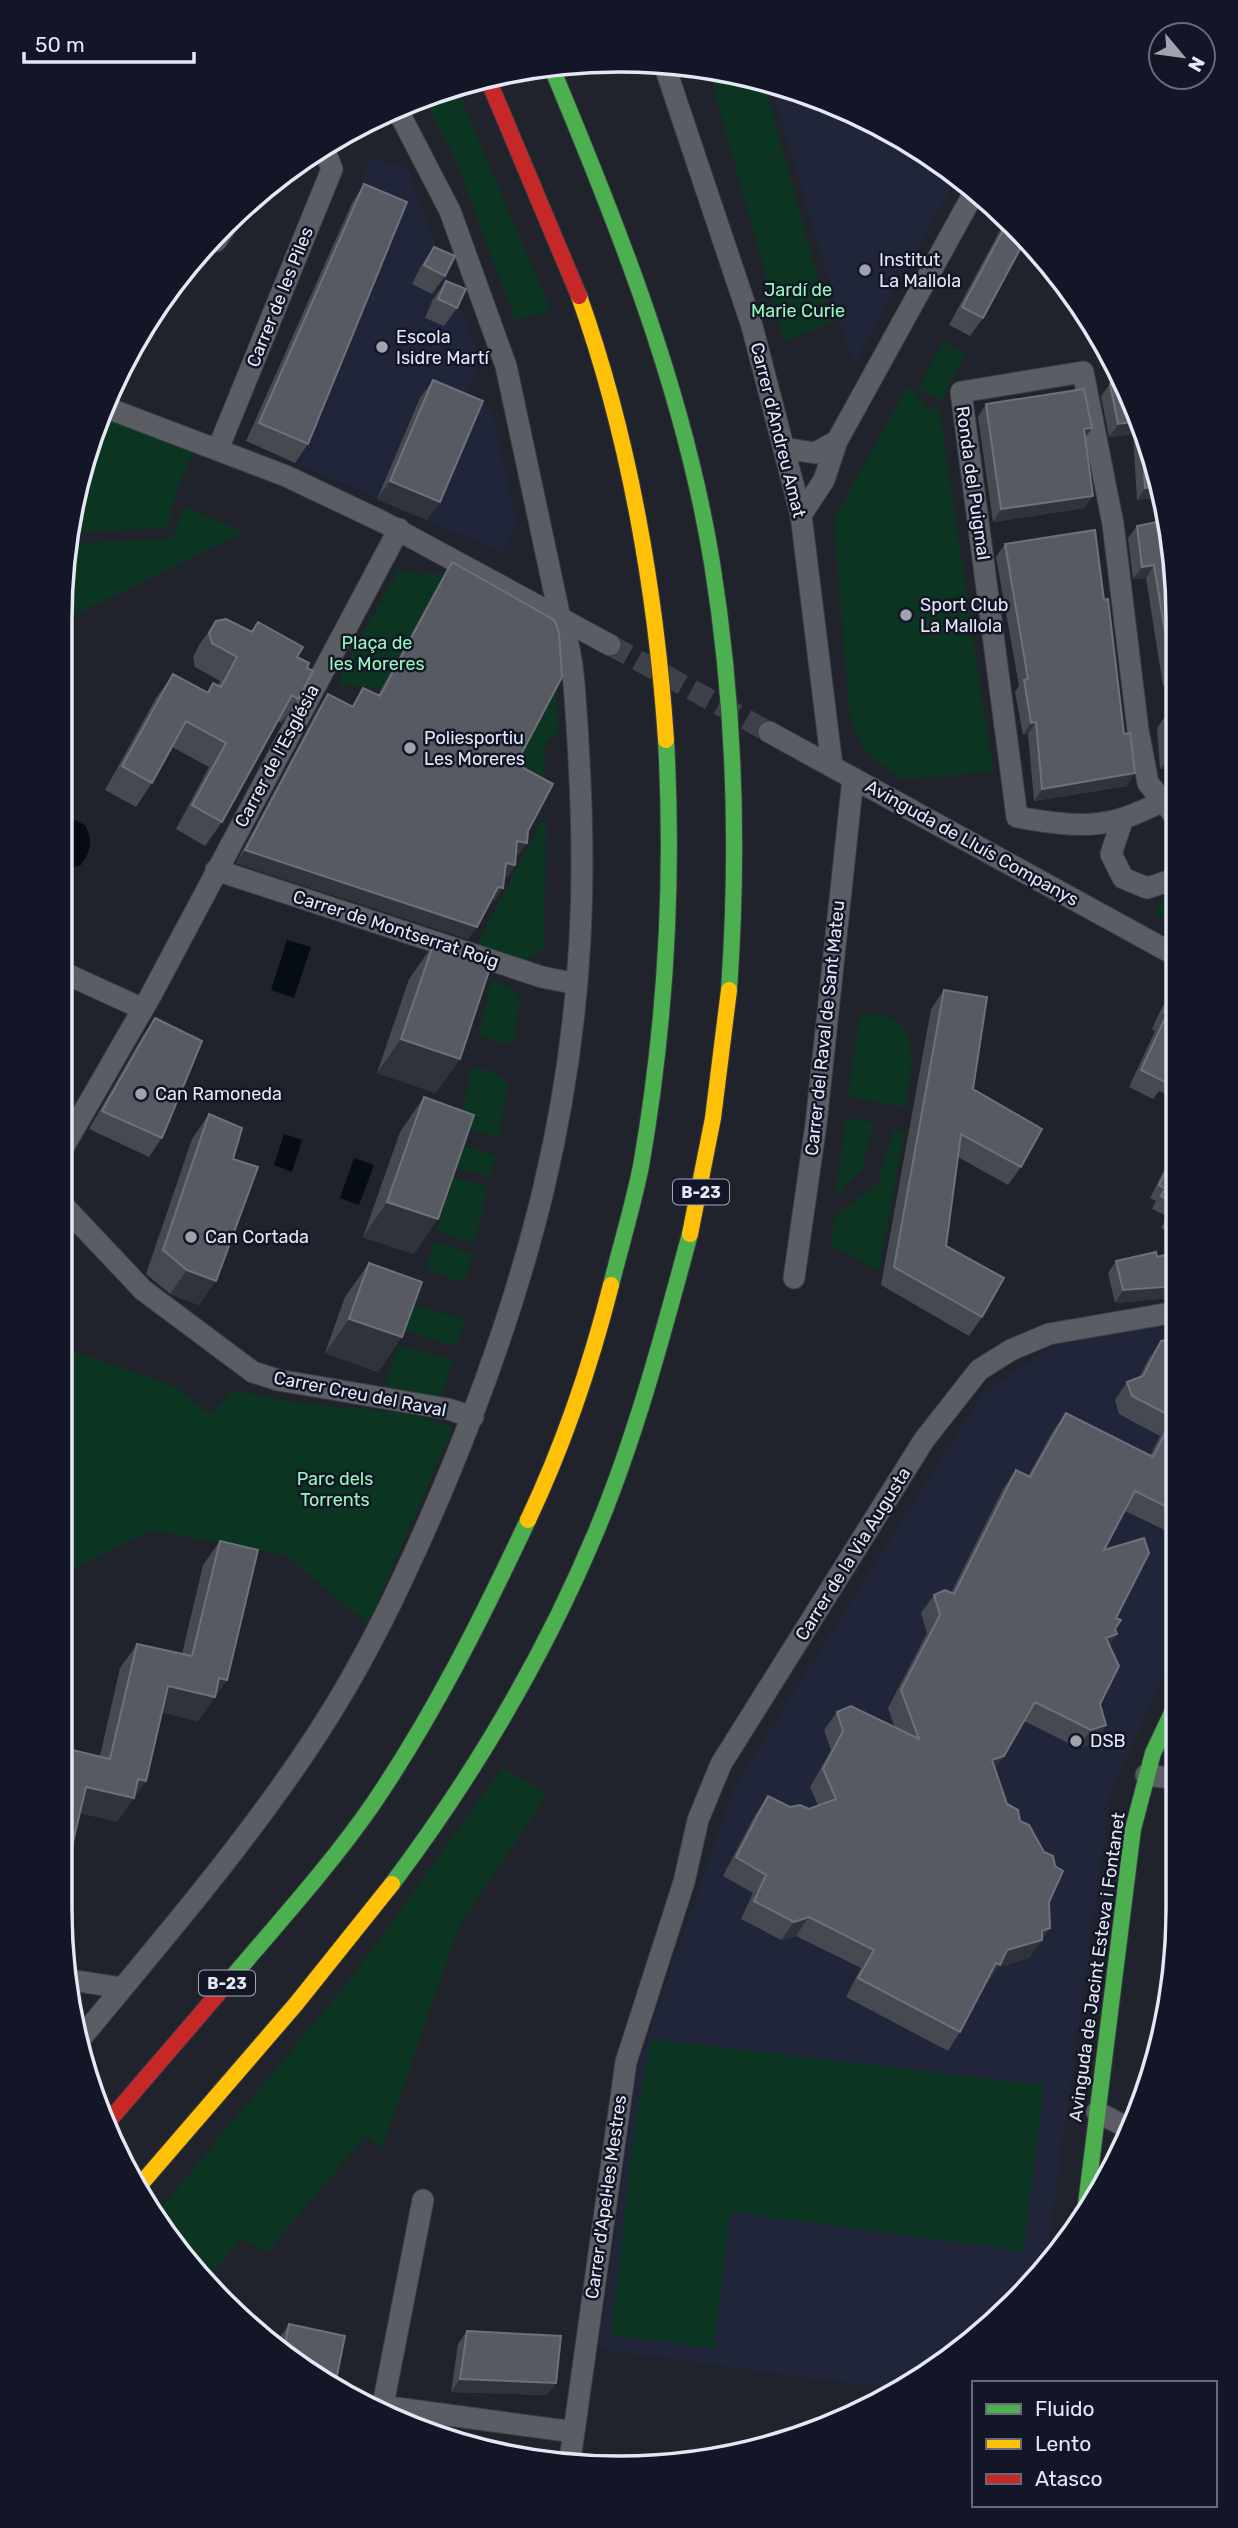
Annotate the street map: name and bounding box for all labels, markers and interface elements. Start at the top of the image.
scale bar [24,21,194,65]
north arrow [1147,21,1217,91]
text: 50 m [35,32,85,57]
text: N [1183,52,1210,76]
street label: Carrer de les Piles [242,224,318,370]
place label: Institut La Mallola [879,249,961,292]
marker: Institut La Mallola [857,262,873,278]
park label: Jardí de Marie Curie [751,279,845,322]
place label: Escola Isidre Martí [396,326,490,369]
marker: Escola Isidre Martí [374,339,390,355]
street label: Carrer d'Andreu Amat [746,340,810,520]
street label: Ronda del Puigmal [951,405,995,561]
place label: Sport Club La Mallola [920,594,1008,637]
marker: Sport Club La Mallola [898,607,914,623]
park label: Plaça de les Moreres [329,632,425,675]
street label: Carrer de l'Església [230,681,324,831]
place label: Poliesportiu Les Moreres [424,727,525,770]
marker: Poliesportiu Les Moreres [402,740,418,756]
street label: Avinguda de Lluís Companys [862,775,1082,911]
street label: Carrer de Montserrat Roig [290,885,502,973]
street label: Carrer del Raval de Sant Mateu [801,899,849,1157]
place label: Can Ramoneda [155,1083,282,1105]
marker: Can Ramoneda [133,1086,149,1102]
road number: B-23 [673,1180,729,1204]
place label: Can Cortada [205,1226,309,1248]
marker: Can Cortada [183,1229,199,1245]
street label: Carrer Creu del Raval [272,1366,448,1422]
street label: Carrer de la Via Augusta [791,1463,915,1645]
park label: Parc dels Torrents [297,1468,373,1511]
place label: DSB [1090,1730,1126,1752]
marker: DSB [1068,1733,1084,1749]
street label: Avinguda de Jacint Esteva i Fontanet [1064,1811,1130,2123]
road number: B-23 [199,1970,255,1996]
street label: Carrer d'Apel·les Mestres [581,2093,631,2301]
legend [972,2381,1217,2507]
text: Fluido [1035,2396,1095,2421]
text: Lento [1035,2431,1091,2456]
text: Atasco [1035,2466,1103,2491]

